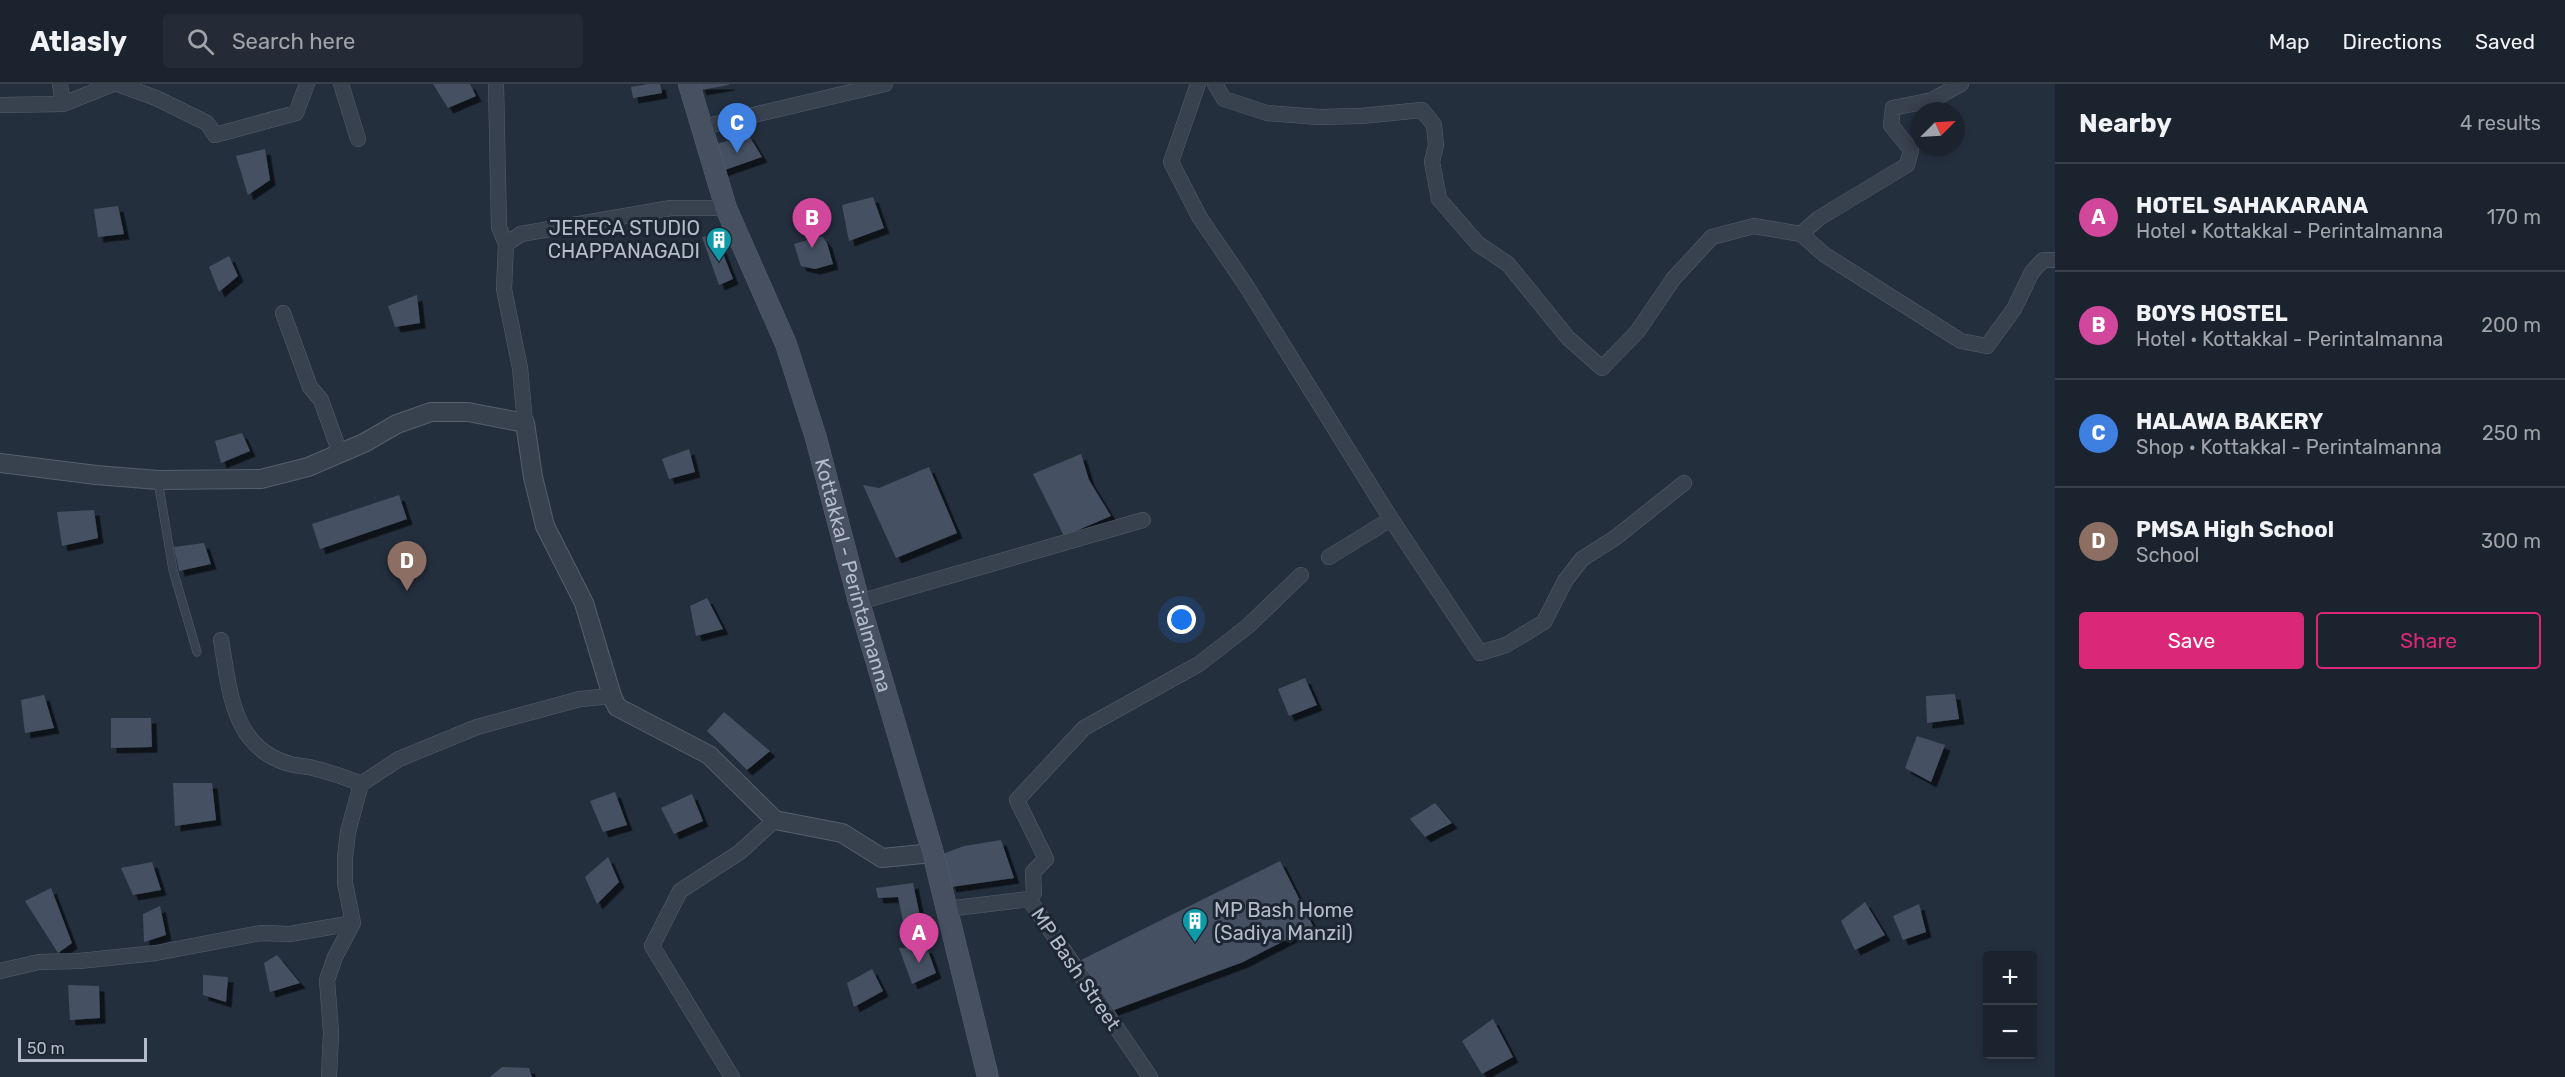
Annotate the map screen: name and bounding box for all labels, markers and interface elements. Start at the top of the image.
search box [163,14,583,68]
text: Atlasly [30,25,127,58]
icon: search [184,25,217,58]
text: Search here [232,28,355,55]
text: Map [2269,29,2310,54]
text: Directions [2343,29,2442,54]
text: Saved [2475,29,2535,54]
north arrow [1911,102,1965,156]
pin: C [718,104,756,153]
text: Nearby [2079,108,2172,139]
text: 4 results [2460,111,2541,135]
text: HOTEL SAHAKARANA [2136,192,2368,219]
pin: B [792,198,832,248]
text: A [2091,205,2106,229]
text: 170 m [2487,205,2541,229]
place label: JERECA STUDIO CHAPPANAGADI [548,216,700,263]
text: Hotel · Kottakkal - Perintalmanna [2136,219,2443,243]
building icon: JERECA STUDIO CHAPPANAGADI [704,225,734,263]
text: BOYS HOSTEL [2136,300,2288,327]
text: B [2091,313,2106,337]
text: 200 m [2481,313,2541,337]
text: Hotel · Kottakkal - Perintalmanna [2136,327,2443,351]
text: HALAWA BAKERY [2136,408,2323,435]
text: C [2091,421,2106,445]
text: 250 m [2482,421,2541,445]
text: Shop · Kottakkal - Perintalmanna [2136,435,2442,459]
street label: Kottakkal - Perintalmanna [810,456,897,695]
text: PMSA High School [2136,516,2334,543]
text: D [2091,529,2106,553]
text: 300 m [2481,529,2541,553]
pin: D [388,542,426,591]
text: School [2136,543,2199,567]
your location [1167,605,1196,634]
button: Save [2079,612,2304,669]
button: Share [2316,612,2541,669]
place label: MP Bash Home (Sadiya Manzil) [1214,898,1354,945]
street label: MP Bash Street [1026,903,1126,1035]
building icon: MP Bash Home (Sadiya Manzil) [1180,906,1210,944]
pin: A [900,914,938,963]
map controls [1983,951,2037,1059]
button: + [1983,951,2037,1005]
button: − [1983,1005,2037,1059]
scale bar [18,1035,147,1062]
text: 50 m [27,1039,65,1058]

